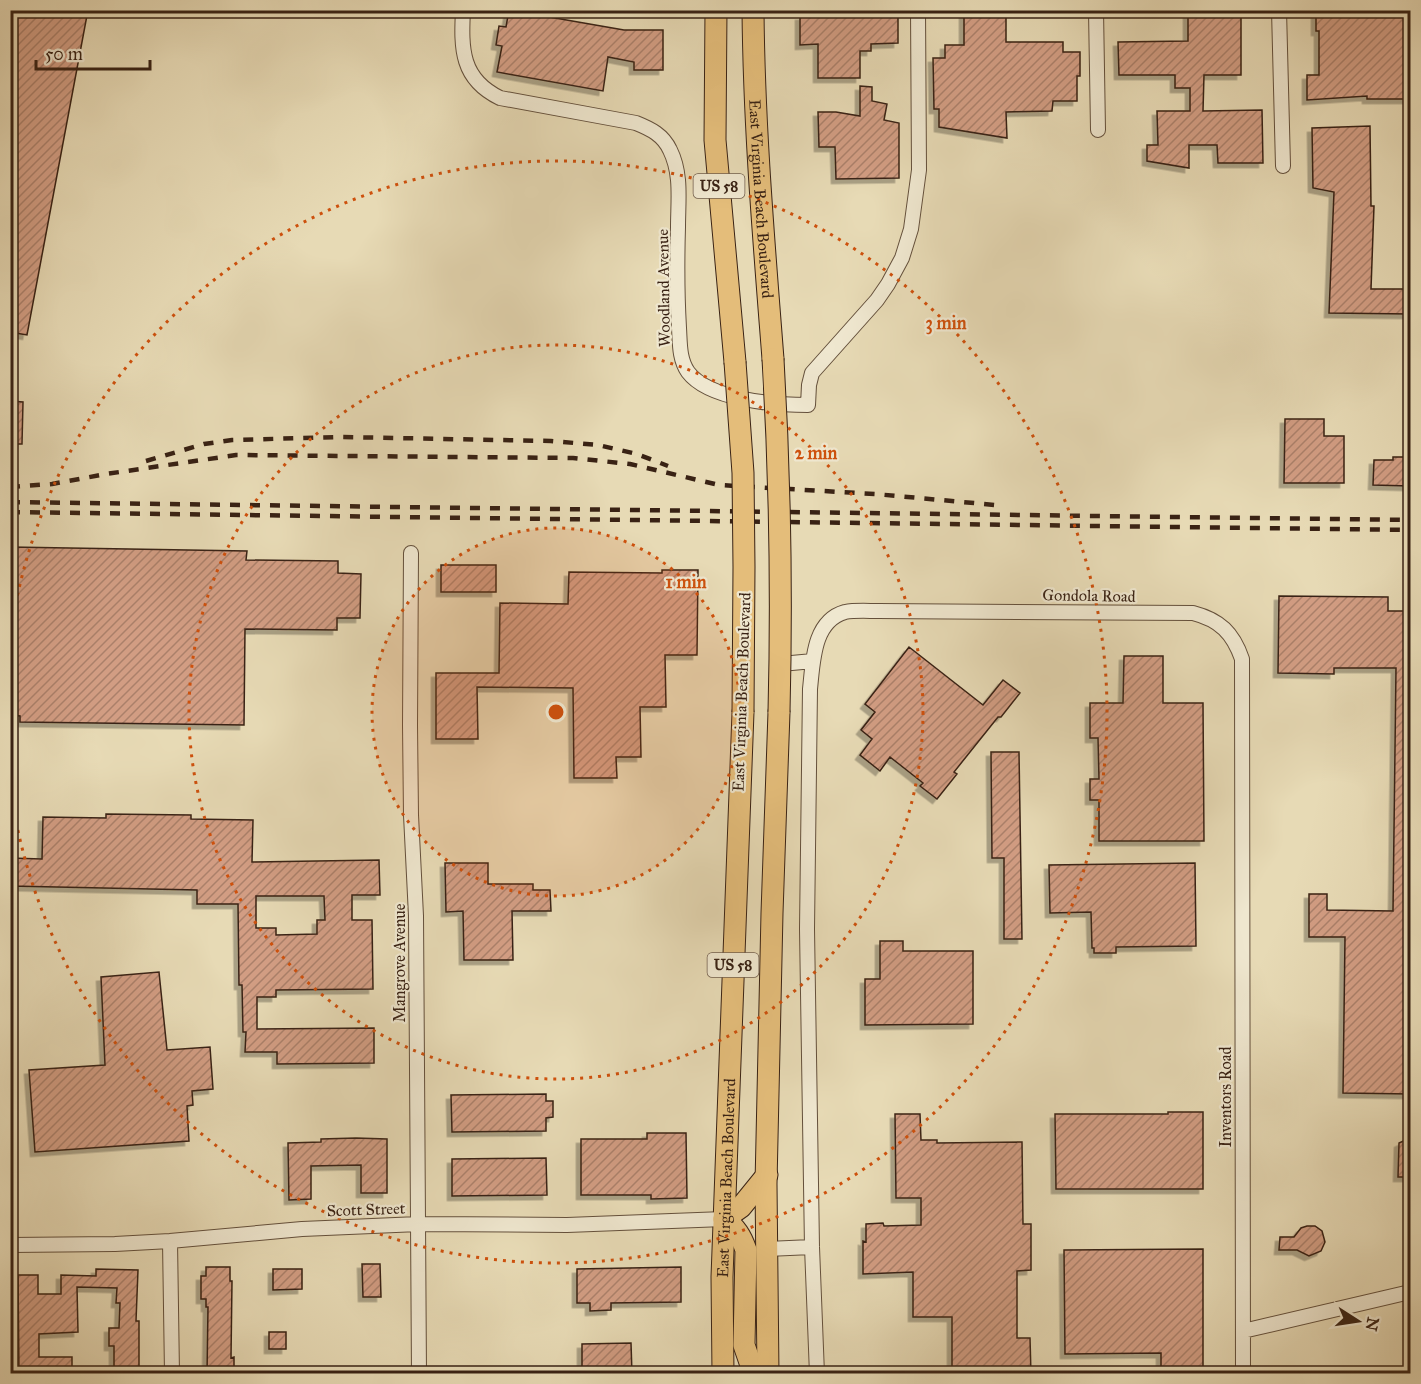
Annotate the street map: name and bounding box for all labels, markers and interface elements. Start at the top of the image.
scale bar [36,33,150,71]
text: 50 m [45,43,83,65]
street label: East Virginia Beach Boulevard [745,99,777,299]
road number: US 58 [694,174,744,198]
street label: Woodland Avenue [653,228,674,347]
text: 3 min [926,312,967,335]
text: 2 min [795,442,838,464]
text: 1 min [666,571,707,593]
street label: Gondola Road [1042,585,1136,606]
street label: East Virginia Beach Boulevard [729,592,755,792]
centre of rings [546,702,566,722]
street label: Mangrove Avenue [390,903,410,1022]
road number: US 58 [708,953,758,977]
street label: Inventors Road [1216,1046,1235,1148]
street label: East Virginia Beach Boulevard [713,1078,739,1278]
street label: Scott Street [326,1199,406,1220]
north arrow [1328,1291,1388,1351]
text: N [1361,1315,1383,1333]

